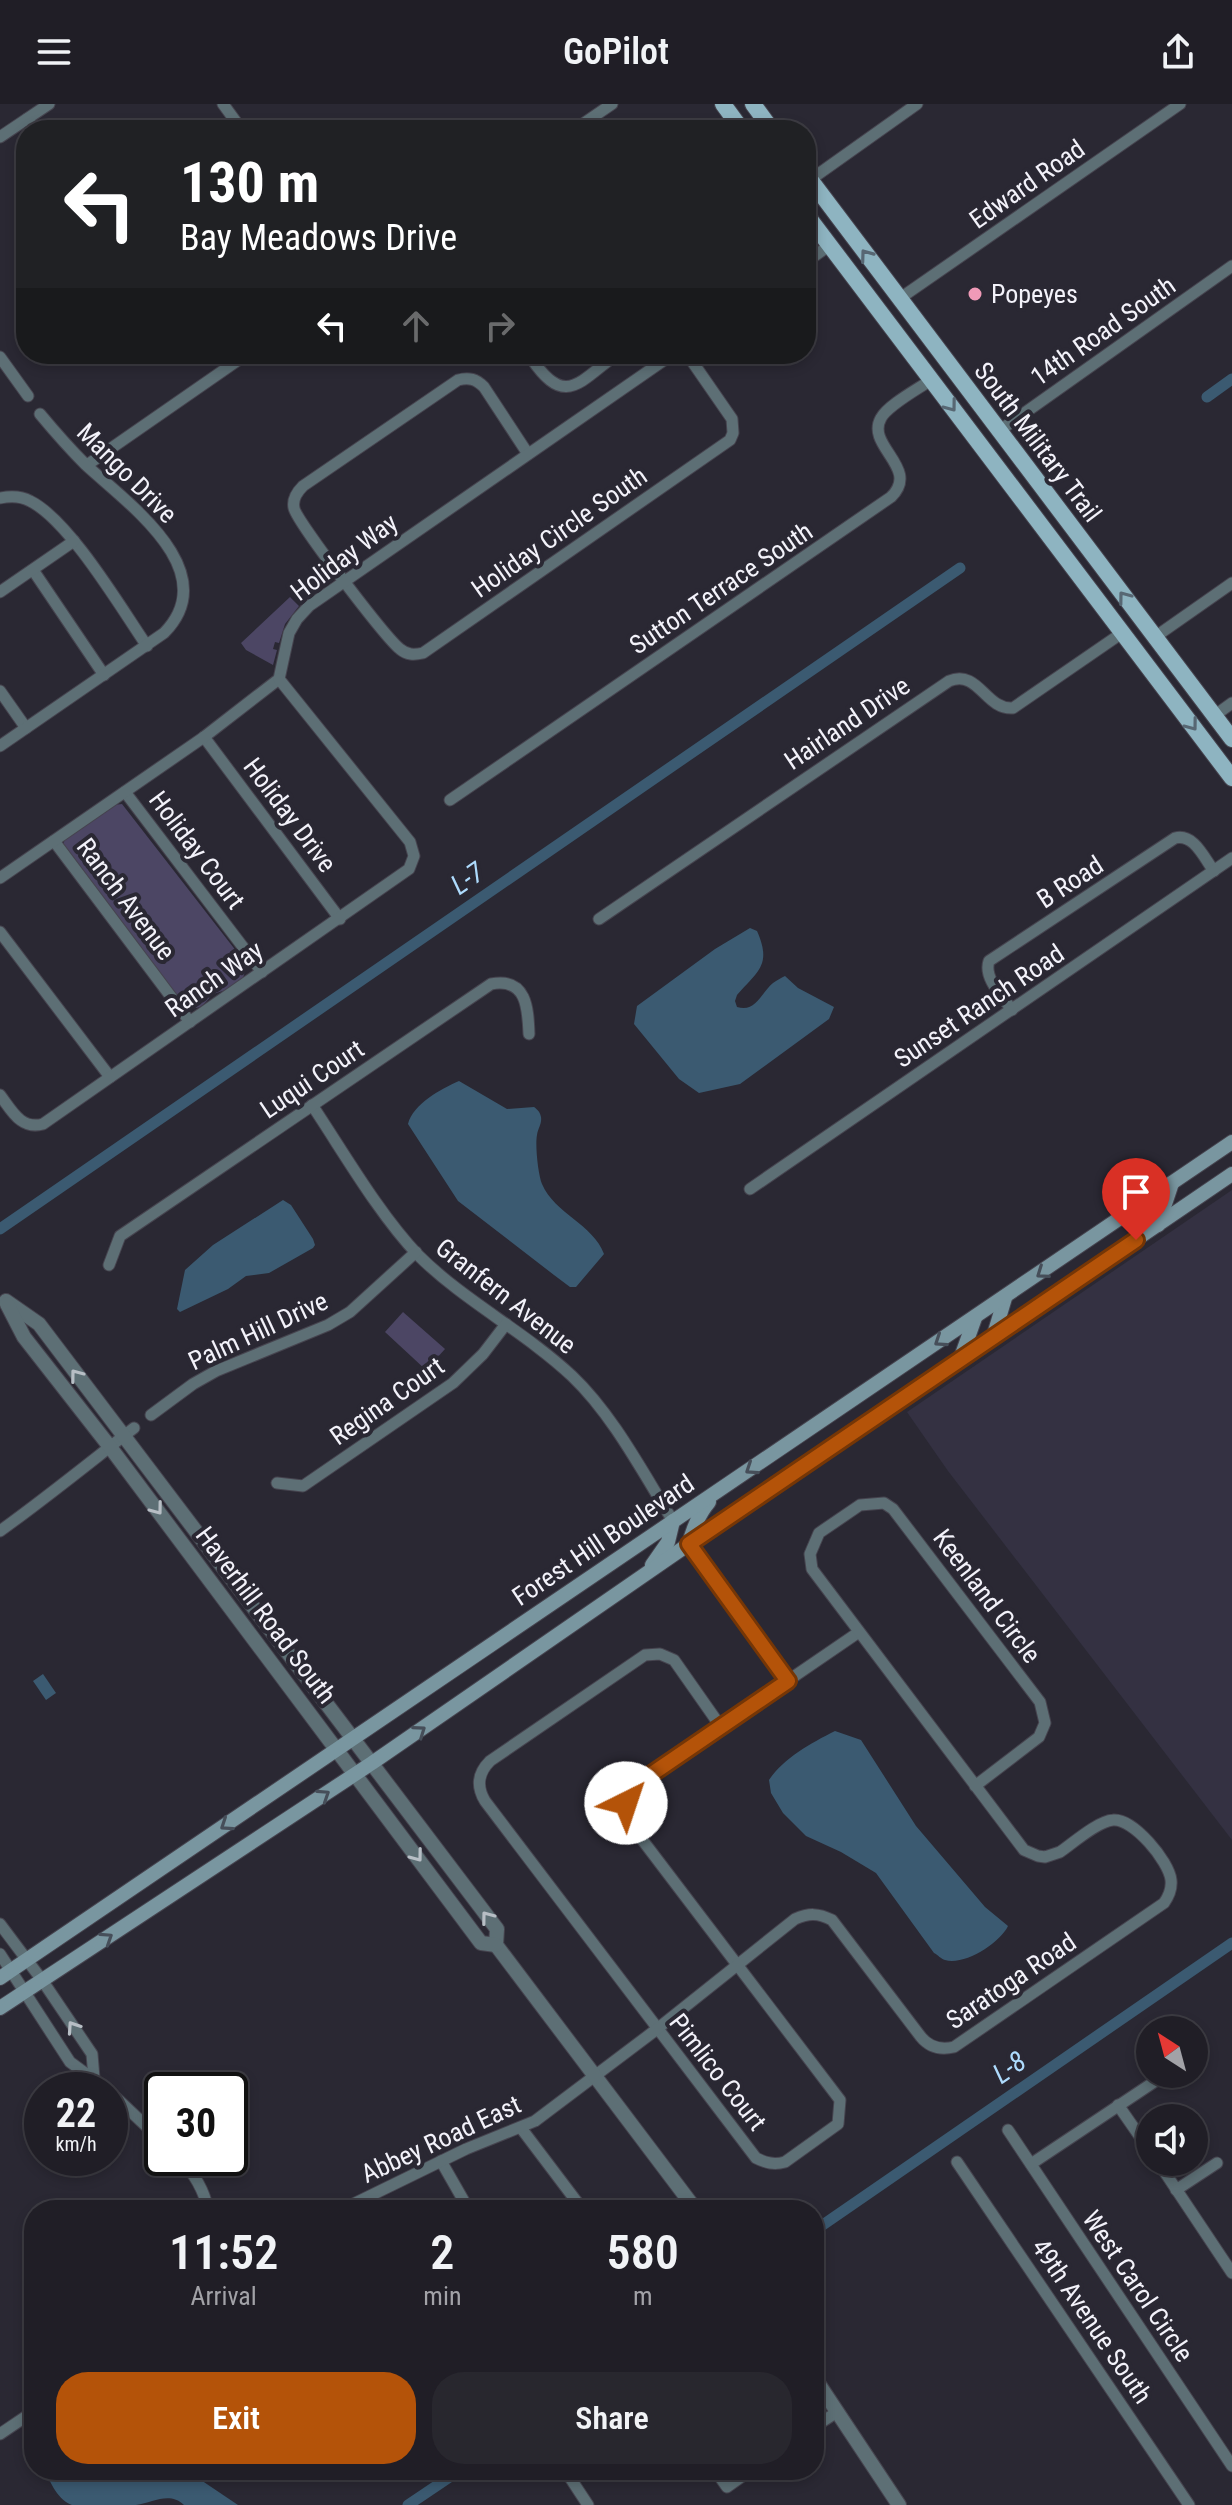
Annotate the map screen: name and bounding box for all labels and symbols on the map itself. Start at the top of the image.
street label: Edward Road [964,133,1090,235]
one-way arrow [862,250,876,264]
street label: 14th Road South [1025,270,1181,392]
place label: Popeyes [991,279,1078,309]
marker: Popeyes [966,285,984,303]
street label: South Military Trail [968,356,1108,528]
one-way arrow [942,398,956,412]
street label: Mango Drive [71,417,183,529]
street label: Holiday Circle South [466,460,652,604]
street label: Holiday Way [285,507,403,607]
street label: Sutton Terrace South [624,516,818,660]
one-way arrow [1120,591,1134,606]
street label: Hairland Drive [779,670,915,776]
one-way arrow [1183,717,1197,731]
street label: Holiday Drive [237,752,343,878]
street label: Holiday Court [143,785,251,915]
street label: Ranch Avenue [71,832,181,966]
street label: B Road [1031,850,1109,914]
water label: L-7 [444,854,492,901]
street label: Ranch Way [160,935,269,1023]
street label: Sunset Ranch Road [889,938,1069,1074]
street label: Luqui Court [254,1033,370,1125]
pin [1102,1158,1170,1240]
street label: Granfern Avenue [430,1232,582,1360]
one-way arrow [1036,1263,1050,1278]
street label: Palm Hill Drive [184,1286,332,1376]
one-way arrow [935,1332,949,1347]
street label: Regina Court [324,1351,450,1451]
one-way arrow [72,1369,86,1383]
one-way arrow [745,1459,760,1474]
street label: Forest Hill Boulevard [507,1468,699,1612]
one-way arrow [147,1501,162,1515]
street label: Haverhill Road South [190,1521,342,1709]
street label: Keenland Circle [927,1523,1047,1669]
one-way arrow [411,1726,425,1741]
position arrow [584,1761,668,1845]
one-way arrow [315,1789,330,1804]
one-way arrow [220,1815,235,1830]
one-way arrow [407,1847,421,1862]
one-way arrow [483,1911,497,1926]
street label: Saratoga Road [941,1927,1081,2035]
one-way arrow [98,1932,113,1947]
street label: Pimlico Court [663,2008,773,2136]
north arrow [1136,2016,1208,2088]
one-way arrow [68,2022,83,2036]
water label: L-8 [986,2044,1032,2090]
speed limit sign: 30 [144,2072,248,2176]
street label: Abbey Road East [356,2089,526,2189]
street label: West Carol Circle [1076,2205,1200,2367]
street label: 49th Avenue South [1026,2233,1158,2409]

